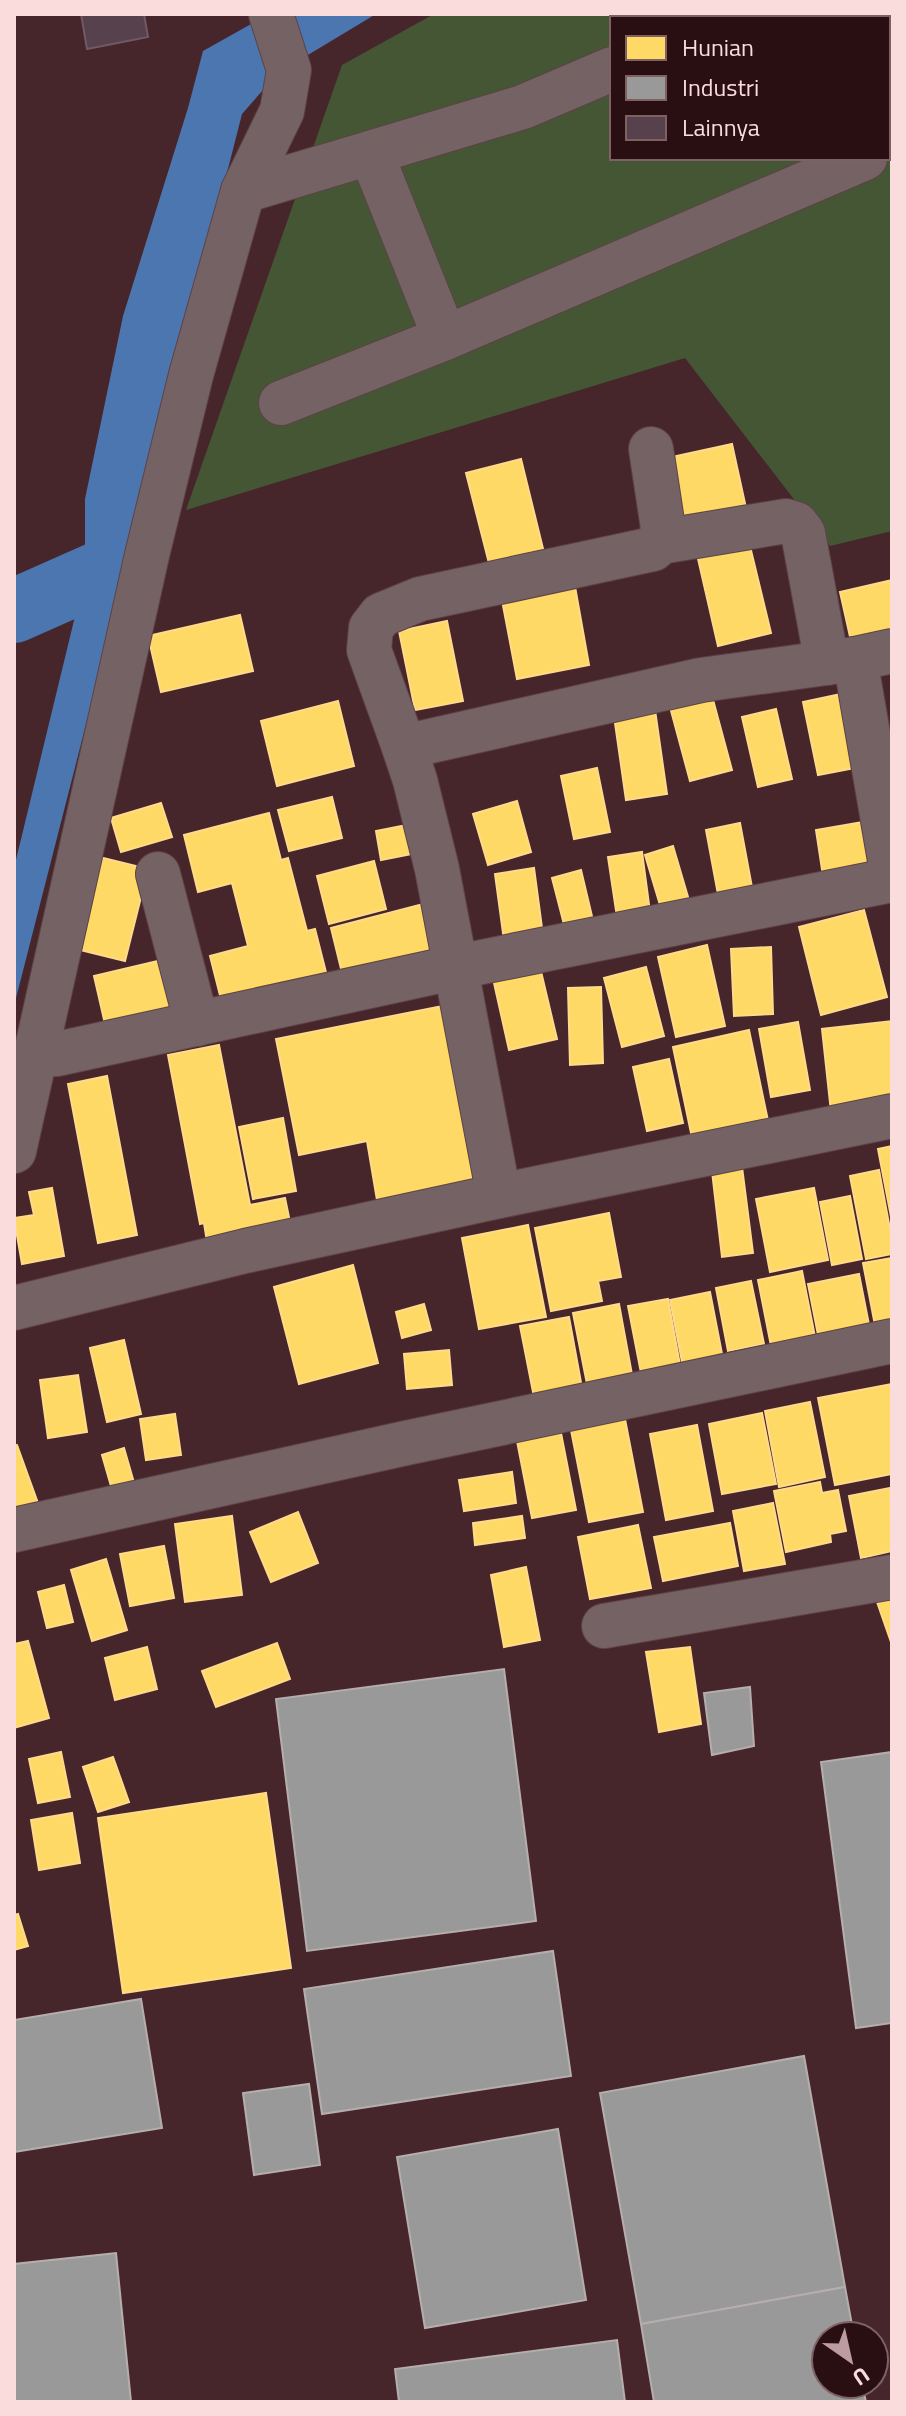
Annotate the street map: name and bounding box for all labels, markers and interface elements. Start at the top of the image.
legend [610,16,890,160]
text: Hunian [682,29,754,65]
text: Industri [682,69,759,105]
text: Lainnya [682,109,760,145]
north arrow [810,2320,890,2400]
text: U [846,2358,877,2395]

